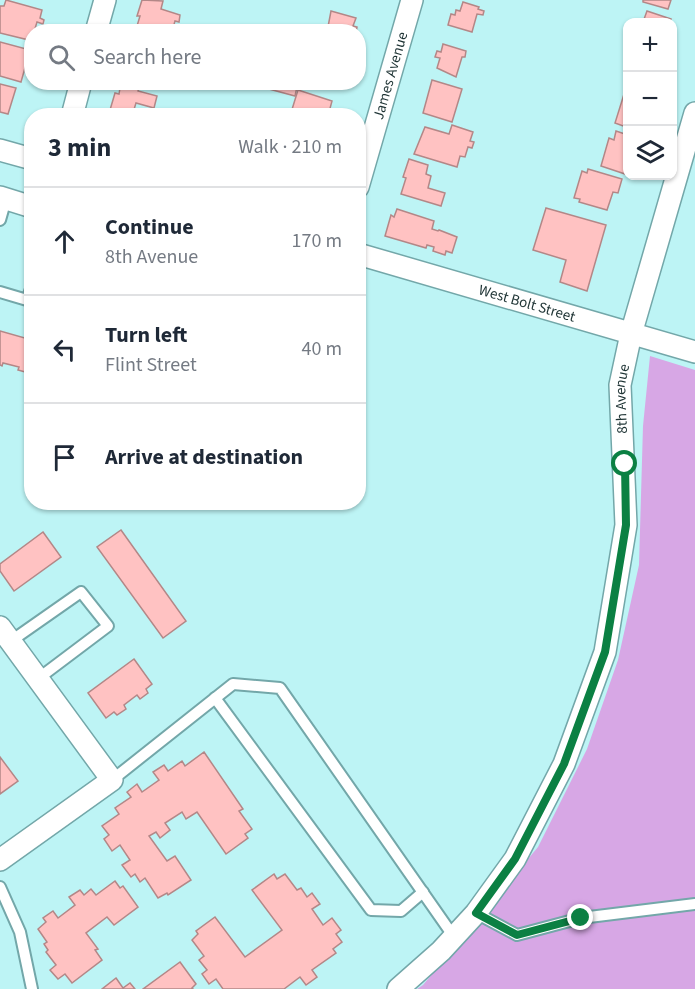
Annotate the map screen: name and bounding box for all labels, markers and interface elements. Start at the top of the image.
map controls [623,18,677,180]
button: + [623,18,677,72]
search box [24,24,366,90]
street label: James Avenue [368,29,413,122]
icon: search [45,41,78,74]
text: Search here [93,41,201,73]
button: − [623,72,677,126]
button: layers [623,126,677,180]
text: 3 min [48,129,111,166]
text: Walk · 210 m [238,133,342,161]
text: Continue [105,211,194,243]
icon: ahead [48,225,81,258]
text: 170 m [292,227,342,255]
text: 8th Avenue [105,243,198,271]
street label: West Bolt Street [476,280,578,328]
text: Turn left [105,319,187,351]
icon: left [48,333,81,366]
text: 40 m [302,335,342,363]
text: Flint Street [105,351,197,379]
street label: 8th Avenue [610,362,635,434]
icon: arrive [48,441,81,474]
text: Arrive at destination [105,441,303,473]
route start [611,450,637,476]
route end [567,904,593,930]

